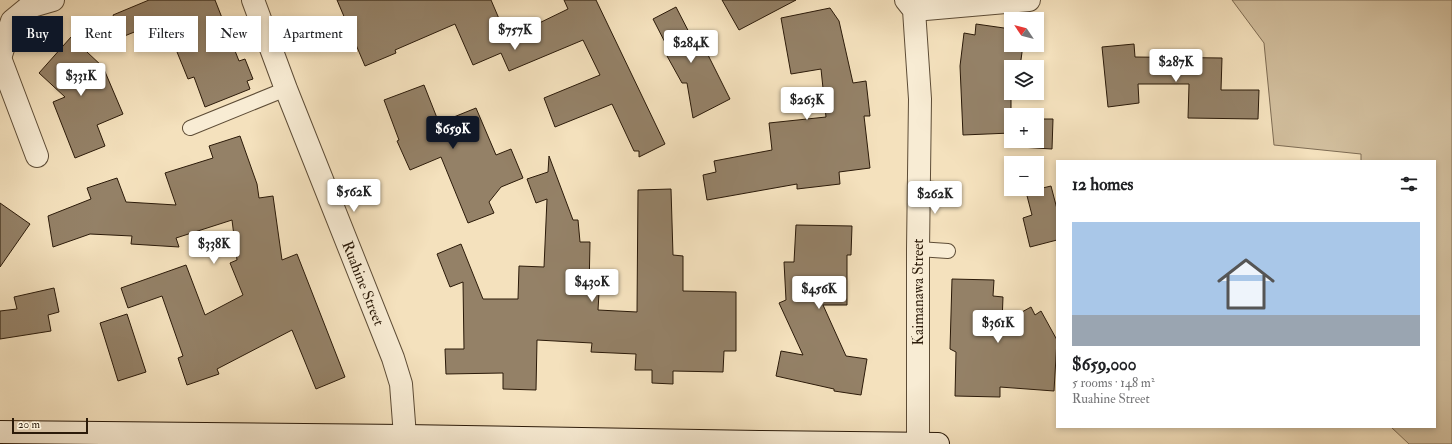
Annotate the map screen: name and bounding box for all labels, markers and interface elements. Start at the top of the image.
north arrow [1004,12,1044,52]
map controls [1004,12,1044,196]
chip: Buy [12,16,63,52]
chip: Rent [71,16,126,52]
chip: Filters [134,16,198,52]
chip: New [206,16,261,52]
chip: Apartment [269,16,357,52]
pin: $757K [487,17,543,51]
text: $757K [498,22,532,38]
pin: $284K [663,30,719,64]
text: $284K [673,35,709,51]
pin: $287K [1148,49,1204,83]
text: $287K [1158,54,1194,70]
button: layers [1004,60,1044,100]
pin: $331K [53,63,109,97]
text: $331K [65,68,97,84]
pin: $263K [779,87,835,121]
text: $263K [790,92,824,108]
button: + [1004,108,1044,148]
pin: $659K [425,116,481,150]
text: $659K [435,121,471,137]
button: − [1004,156,1044,196]
icon: filters [1398,173,1420,195]
text: 12 homes [1072,174,1133,195]
pin: $562K [326,179,382,213]
pin: $262K [907,181,963,215]
text: $562K [336,184,372,200]
text: $262K [917,186,953,202]
pin: $338K [186,231,242,265]
text: $338K [198,236,230,252]
street label: Ruahine Street [338,238,389,329]
street label: Kaimanawa Street [909,238,928,345]
icon: home [1210,248,1282,320]
pin: $430K [564,269,620,303]
text: $430K [574,274,610,290]
pin: $456K [791,276,847,310]
text: $456K [801,281,837,297]
pin: $361K [970,310,1026,344]
text: $361K [982,315,1014,331]
text: $659,000 [1072,354,1137,375]
text: 5 rooms · 148 m² [1072,375,1155,391]
text: Ruahine Street [1072,391,1150,407]
scale bar [12,416,88,435]
text: 20 m [18,418,40,431]

